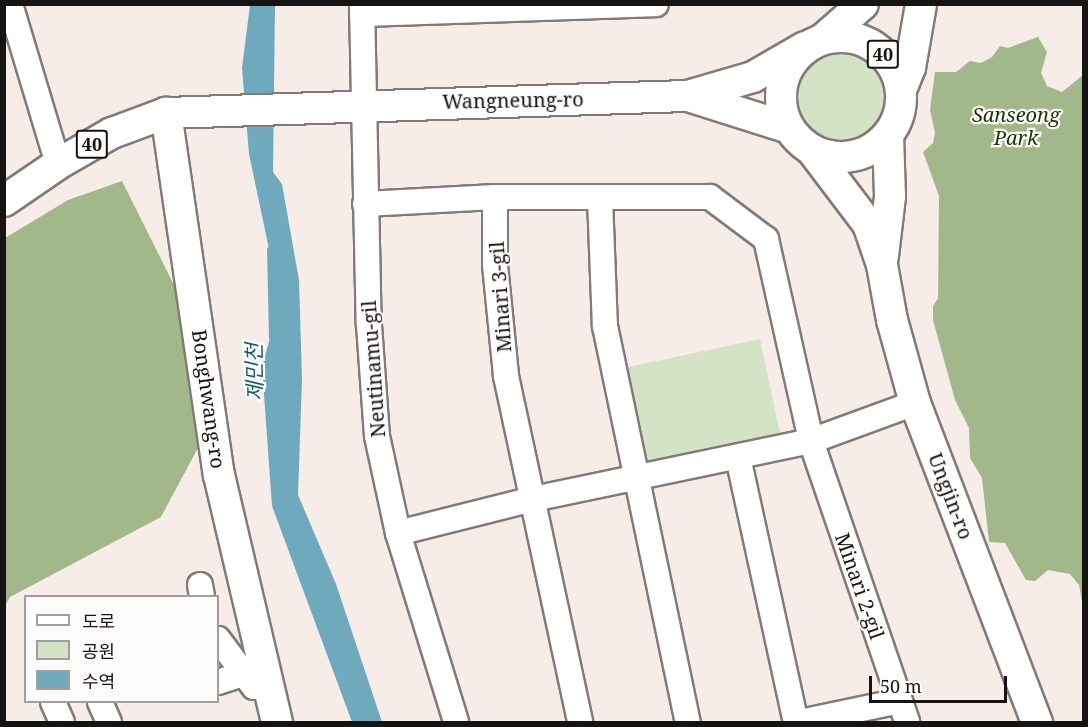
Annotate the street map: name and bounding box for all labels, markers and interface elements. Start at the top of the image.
road number: 40 [866,39,900,69]
street label: Wangneung-ro [442,87,584,113]
park label: Sanseong Park [972,103,1060,150]
road number: 40 [76,129,109,159]
street label: Minari 3-gil [484,241,516,353]
street label: Neutinamu-gil [356,300,390,438]
street label: Bonghwang-ro [187,328,231,470]
water label: 제민천 [241,343,267,401]
street label: Ungjin-ro [924,449,978,543]
street label: Minari 2-gil [831,530,889,642]
legend [24,595,219,703]
text: 도로 [82,609,115,633]
text: 공원 [82,639,115,663]
scale bar [872,664,1010,702]
text: 수역 [82,669,115,693]
text: 50 m [880,674,922,698]

